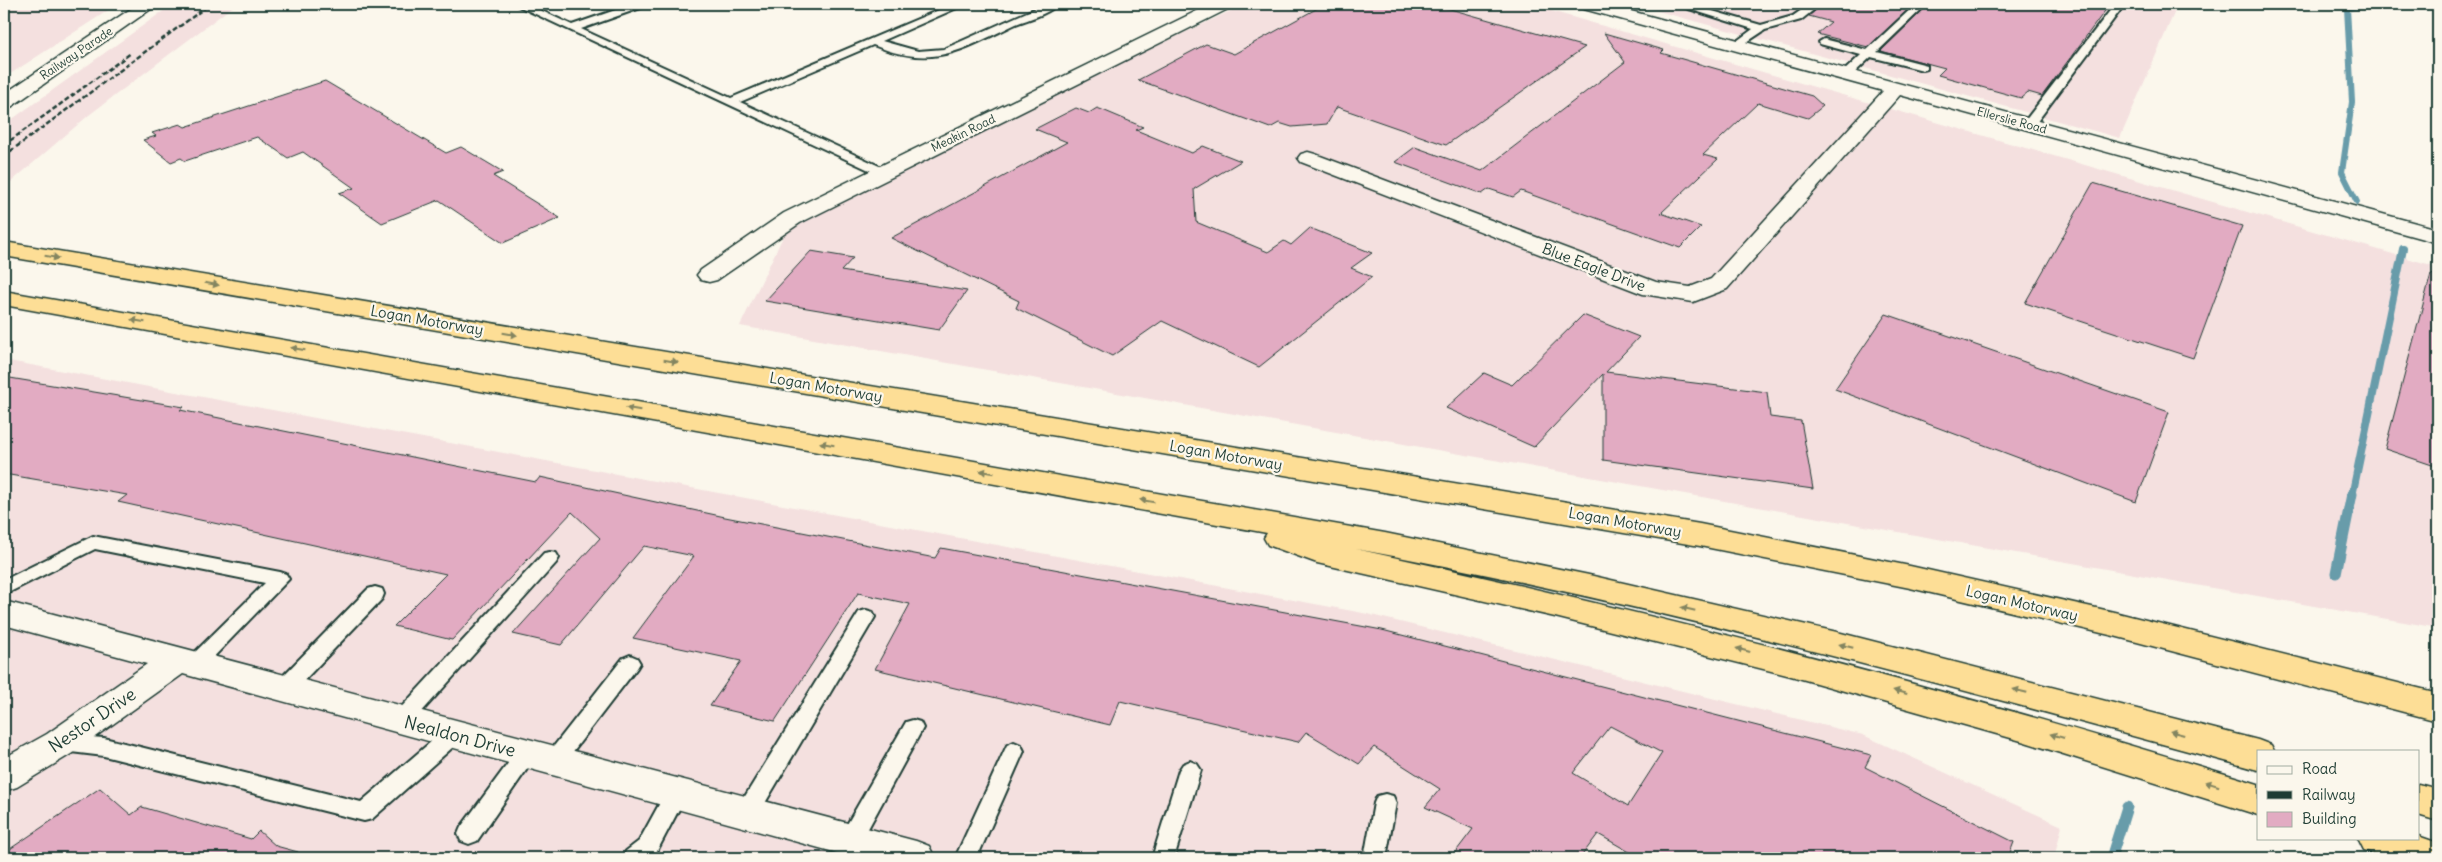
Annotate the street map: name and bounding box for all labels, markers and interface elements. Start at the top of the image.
street label: Railway Parade [37,23,115,83]
street label: Ellerslie Road [1975,103,2049,137]
street label: Meakin Road [928,111,998,155]
street label: Blue Eagle Drive [1539,239,1649,295]
one-way arrow [44,253,60,261]
one-way arrow [204,280,220,288]
street label: Logan Motorway [369,301,485,339]
one-way arrow [129,317,145,325]
one-way arrow [503,330,519,338]
one-way arrow [290,345,306,353]
one-way arrow [663,357,679,365]
street label: Logan Motorway [768,368,884,406]
one-way arrow [625,404,641,412]
street label: Logan Motorway [1168,436,1284,474]
one-way arrow [819,439,835,447]
one-way arrow [979,468,995,476]
one-way arrow [1139,496,1155,504]
street label: Logan Motorway [1567,503,1683,541]
street label: Logan Motorway [1964,581,2080,625]
one-way arrow [1680,605,1695,613]
one-way arrow [1839,642,1854,650]
one-way arrow [1735,646,1750,654]
street label: Nestor Drive [44,682,140,758]
one-way arrow [1893,687,1908,695]
one-way arrow [2013,687,2028,695]
street label: Nealdon Drive [402,710,518,762]
one-way arrow [2170,728,2185,736]
one-way arrow [2049,731,2064,739]
legend [2257,750,2420,840]
text: Road [2302,759,2337,778]
one-way arrow [2204,780,2219,787]
text: Railway [2302,785,2356,804]
text: Building [2302,809,2357,828]

